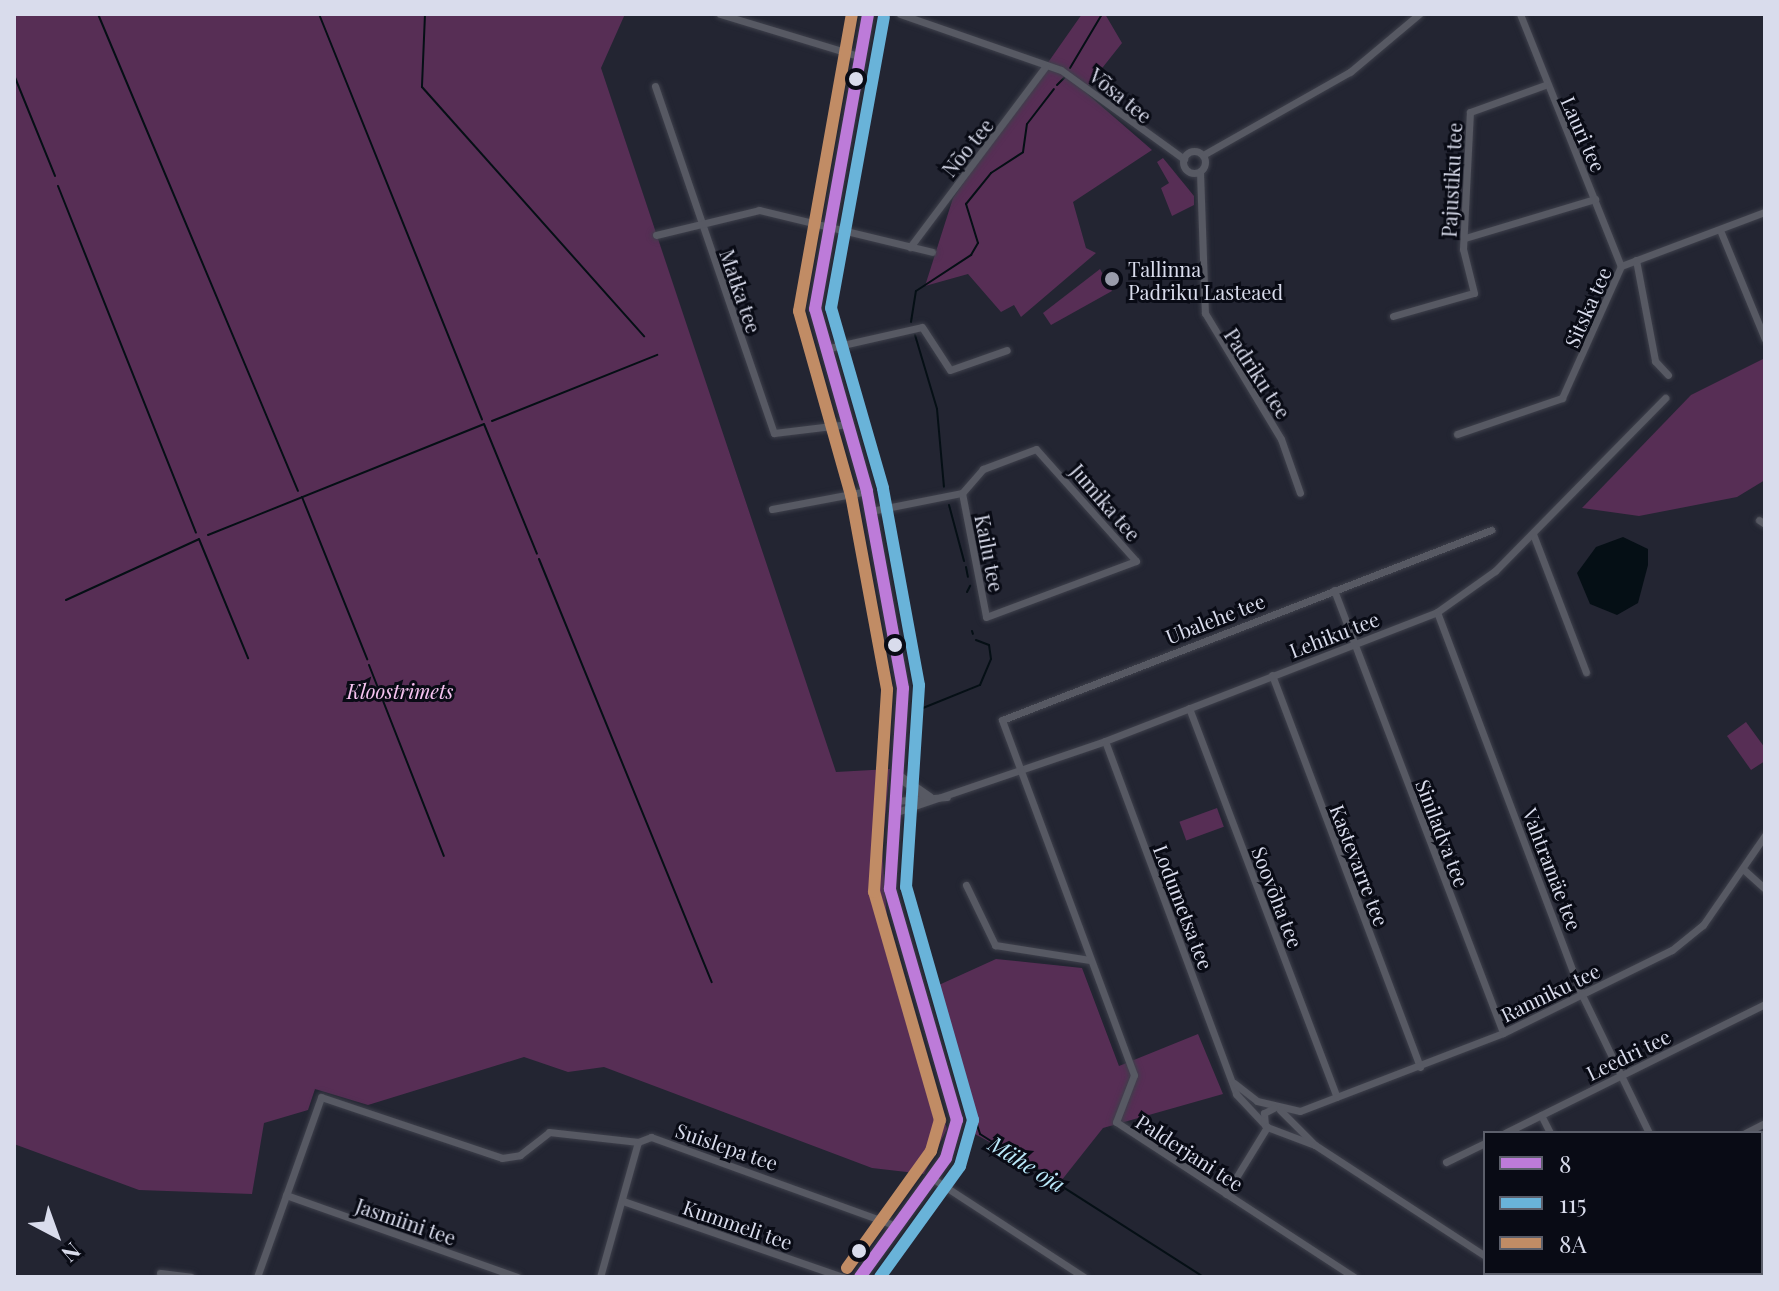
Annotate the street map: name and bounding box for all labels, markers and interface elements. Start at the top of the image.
street label: Võsa tee [1085,63,1157,127]
unlabelled marker [848,71,864,87]
street label: Lauri tee [1557,92,1611,176]
street label: Nõo tee [936,113,998,181]
street label: Pajustiku tee [1436,122,1466,238]
street label: Matka tee [715,246,767,336]
place label: Tallinna Padriku Lasteaed [1128,256,1283,303]
street label: Sitska tee [1559,263,1615,351]
marker: Tallinna Padriku Lasteaed [1103,270,1121,288]
street label: Padriku tee [1220,323,1296,423]
street label: Jumika tee [1066,458,1146,546]
street label: Kailu tee [971,512,1009,594]
street label: Ubalehe tee [1162,588,1268,648]
street label: Lehiku tee [1286,606,1382,662]
unlabelled marker [887,637,903,653]
park label: Kloostrimets [347,678,453,702]
street label: Siniladva tee [1411,776,1475,890]
street label: Kastevarre tee [1326,801,1394,929]
street label: Vahtramäe tee [1519,804,1587,934]
street label: Lodumetsa tee [1149,841,1219,973]
street label: Soovõha tee [1248,843,1308,951]
street label: Ranniku tee [1496,958,1604,1026]
street label: Leedri tee [1582,1023,1674,1085]
street label: Palderjani tee [1132,1108,1248,1196]
street label: Suislepa tee [673,1117,781,1175]
water label: Mähe oja [984,1130,1070,1198]
legend [1483,1131,1763,1275]
text: 8 [1559,1147,1571,1179]
text: 115 [1559,1187,1586,1219]
street label: Jasmiini tee [353,1193,459,1249]
street label: Kummeli tee [680,1194,796,1254]
north arrow [16,1195,96,1275]
text: 8A [1559,1227,1587,1259]
text: N [56,1237,88,1270]
unlabelled marker [851,1243,867,1259]

